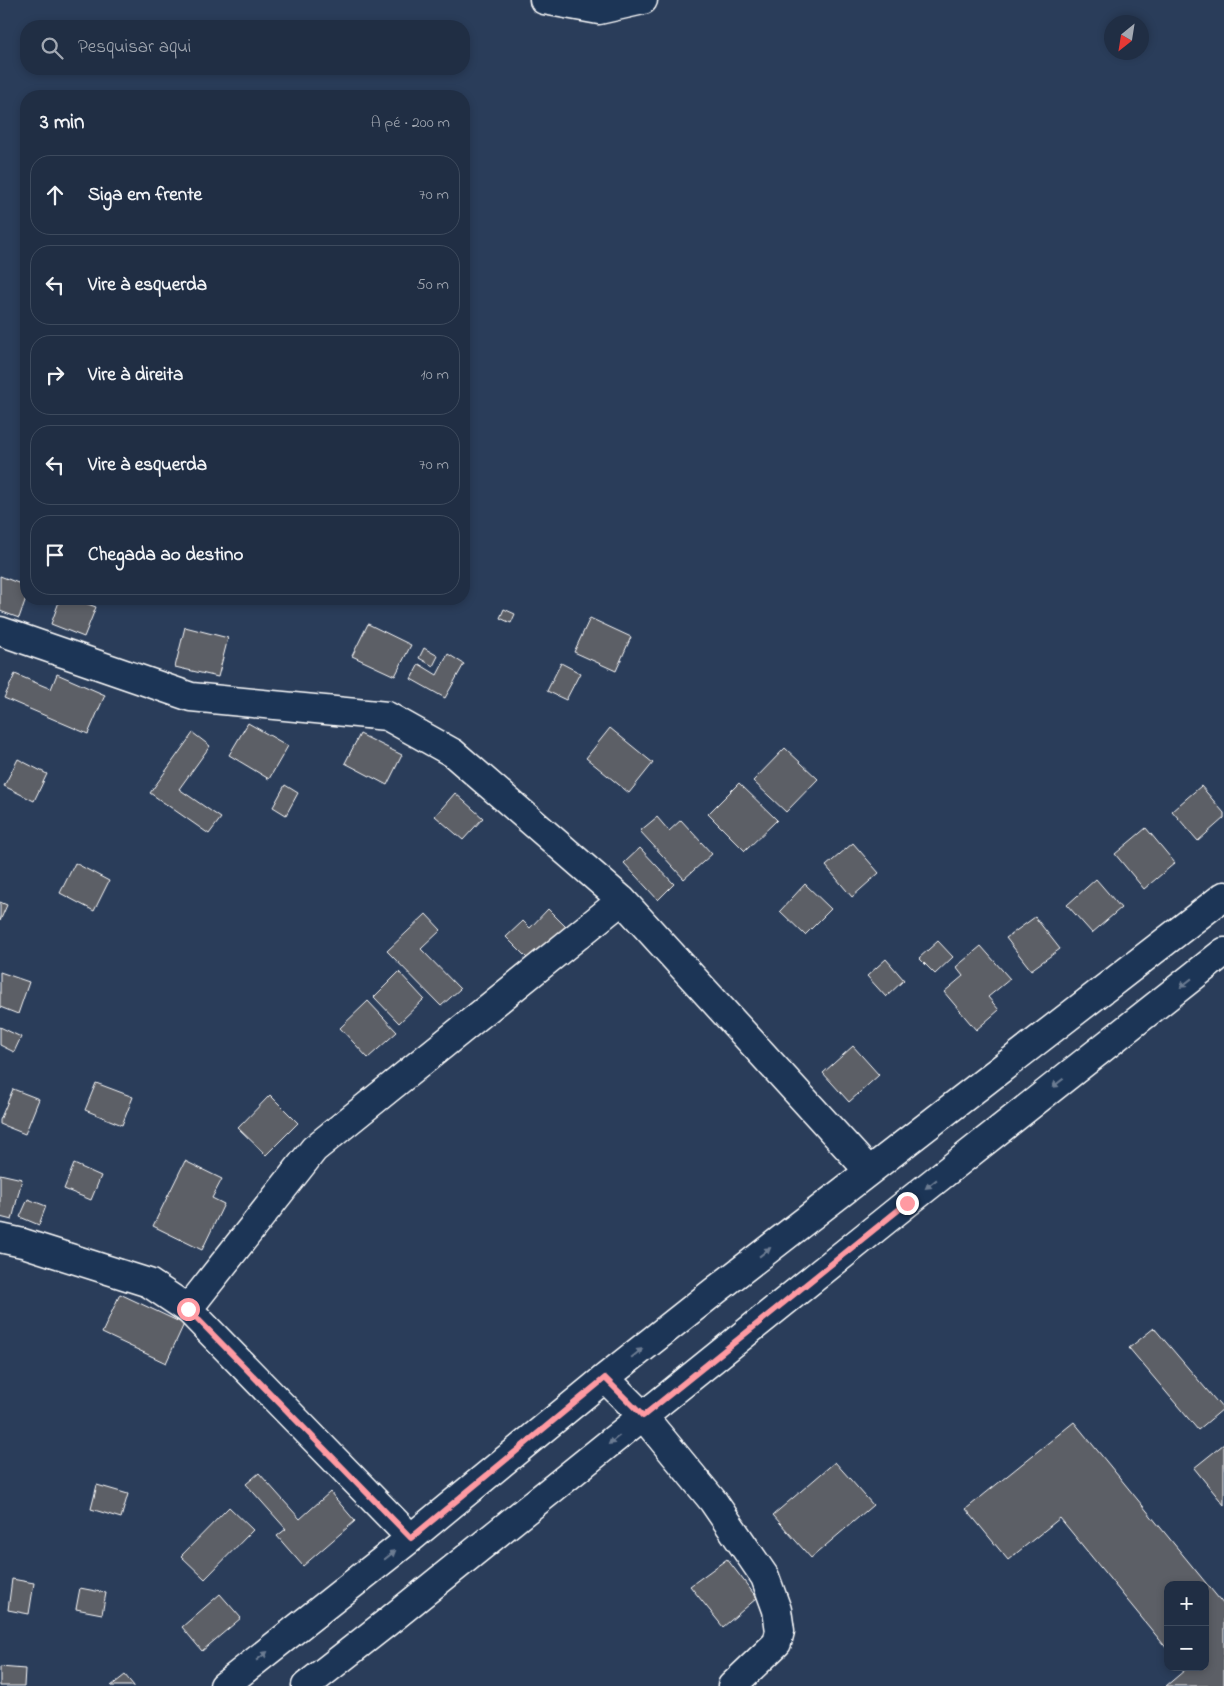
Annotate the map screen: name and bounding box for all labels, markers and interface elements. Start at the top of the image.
north arrow [1104,15,1149,60]
search box [20,20,470,75]
icon: search [38,34,66,62]
text: Pesquisar aqui [78,34,191,61]
text: 3 min [40,108,84,138]
text: A pé · 200 m [371,111,450,135]
icon: ahead [41,181,69,209]
text: Siga em frente [88,182,202,209]
text: 70 m [419,183,449,207]
icon: left [41,271,69,299]
text: Vire à esquerda [88,272,207,299]
text: 50 m [417,273,449,297]
icon: right [41,361,69,389]
text: Vire à direita [88,362,183,389]
text: 10 m [421,363,449,387]
icon: left [41,451,69,479]
text: Vire à esquerda [88,452,207,479]
text: 70 m [419,453,449,477]
icon: arrive [41,541,69,569]
text: Chegada ao destino [88,542,243,569]
one-way arrow [1180,977,1193,988]
one-way arrow [1052,1078,1065,1089]
one-way arrow [925,1179,938,1190]
route end [896,1192,919,1215]
one-way arrow [758,1247,772,1257]
route start [177,1298,200,1321]
one-way arrow [630,1347,643,1358]
one-way arrow [607,1434,620,1445]
one-way arrow [383,1550,396,1561]
map controls [1164,1581,1209,1671]
button: + [1164,1581,1209,1626]
button: − [1164,1626,1209,1671]
one-way arrow [255,1650,268,1661]

